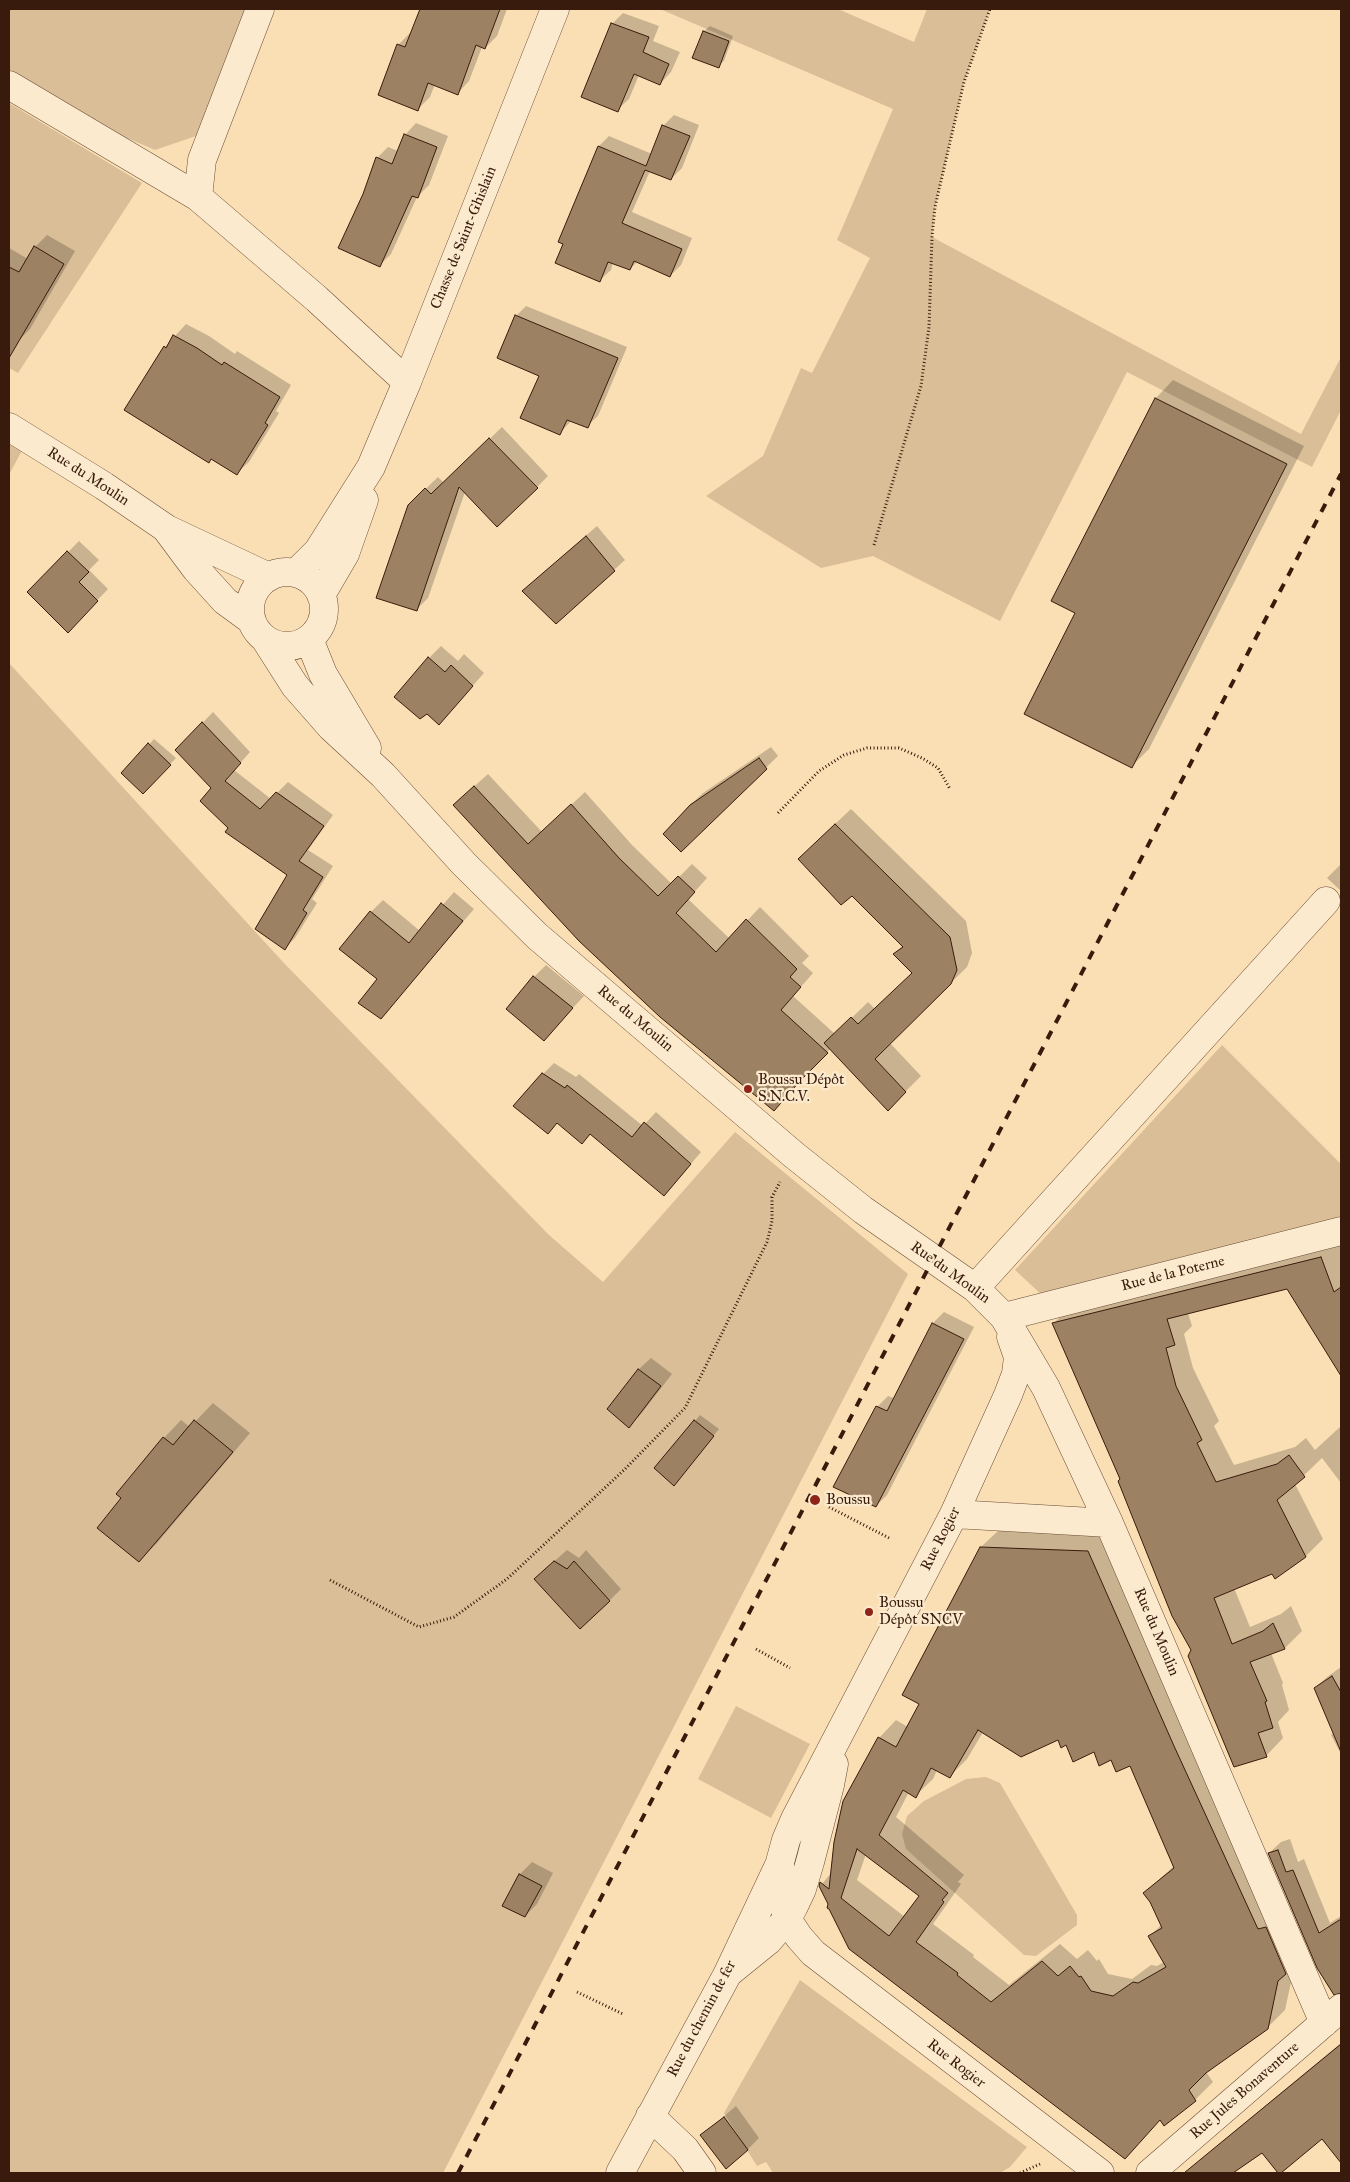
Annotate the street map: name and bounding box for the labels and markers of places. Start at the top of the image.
place label: Boussu Dépôt S.N.C.V. [758,1071,844,1106]
marker: Boussu Dépôt S.N.C.V. [742,1083,754,1095]
place label: Boussu [826,1491,871,1509]
marker: Boussu [808,1493,822,1507]
place label: Boussu Dépôt SNCV [879,1594,963,1629]
marker: Boussu Dépôt SNCV [863,1606,875,1618]

